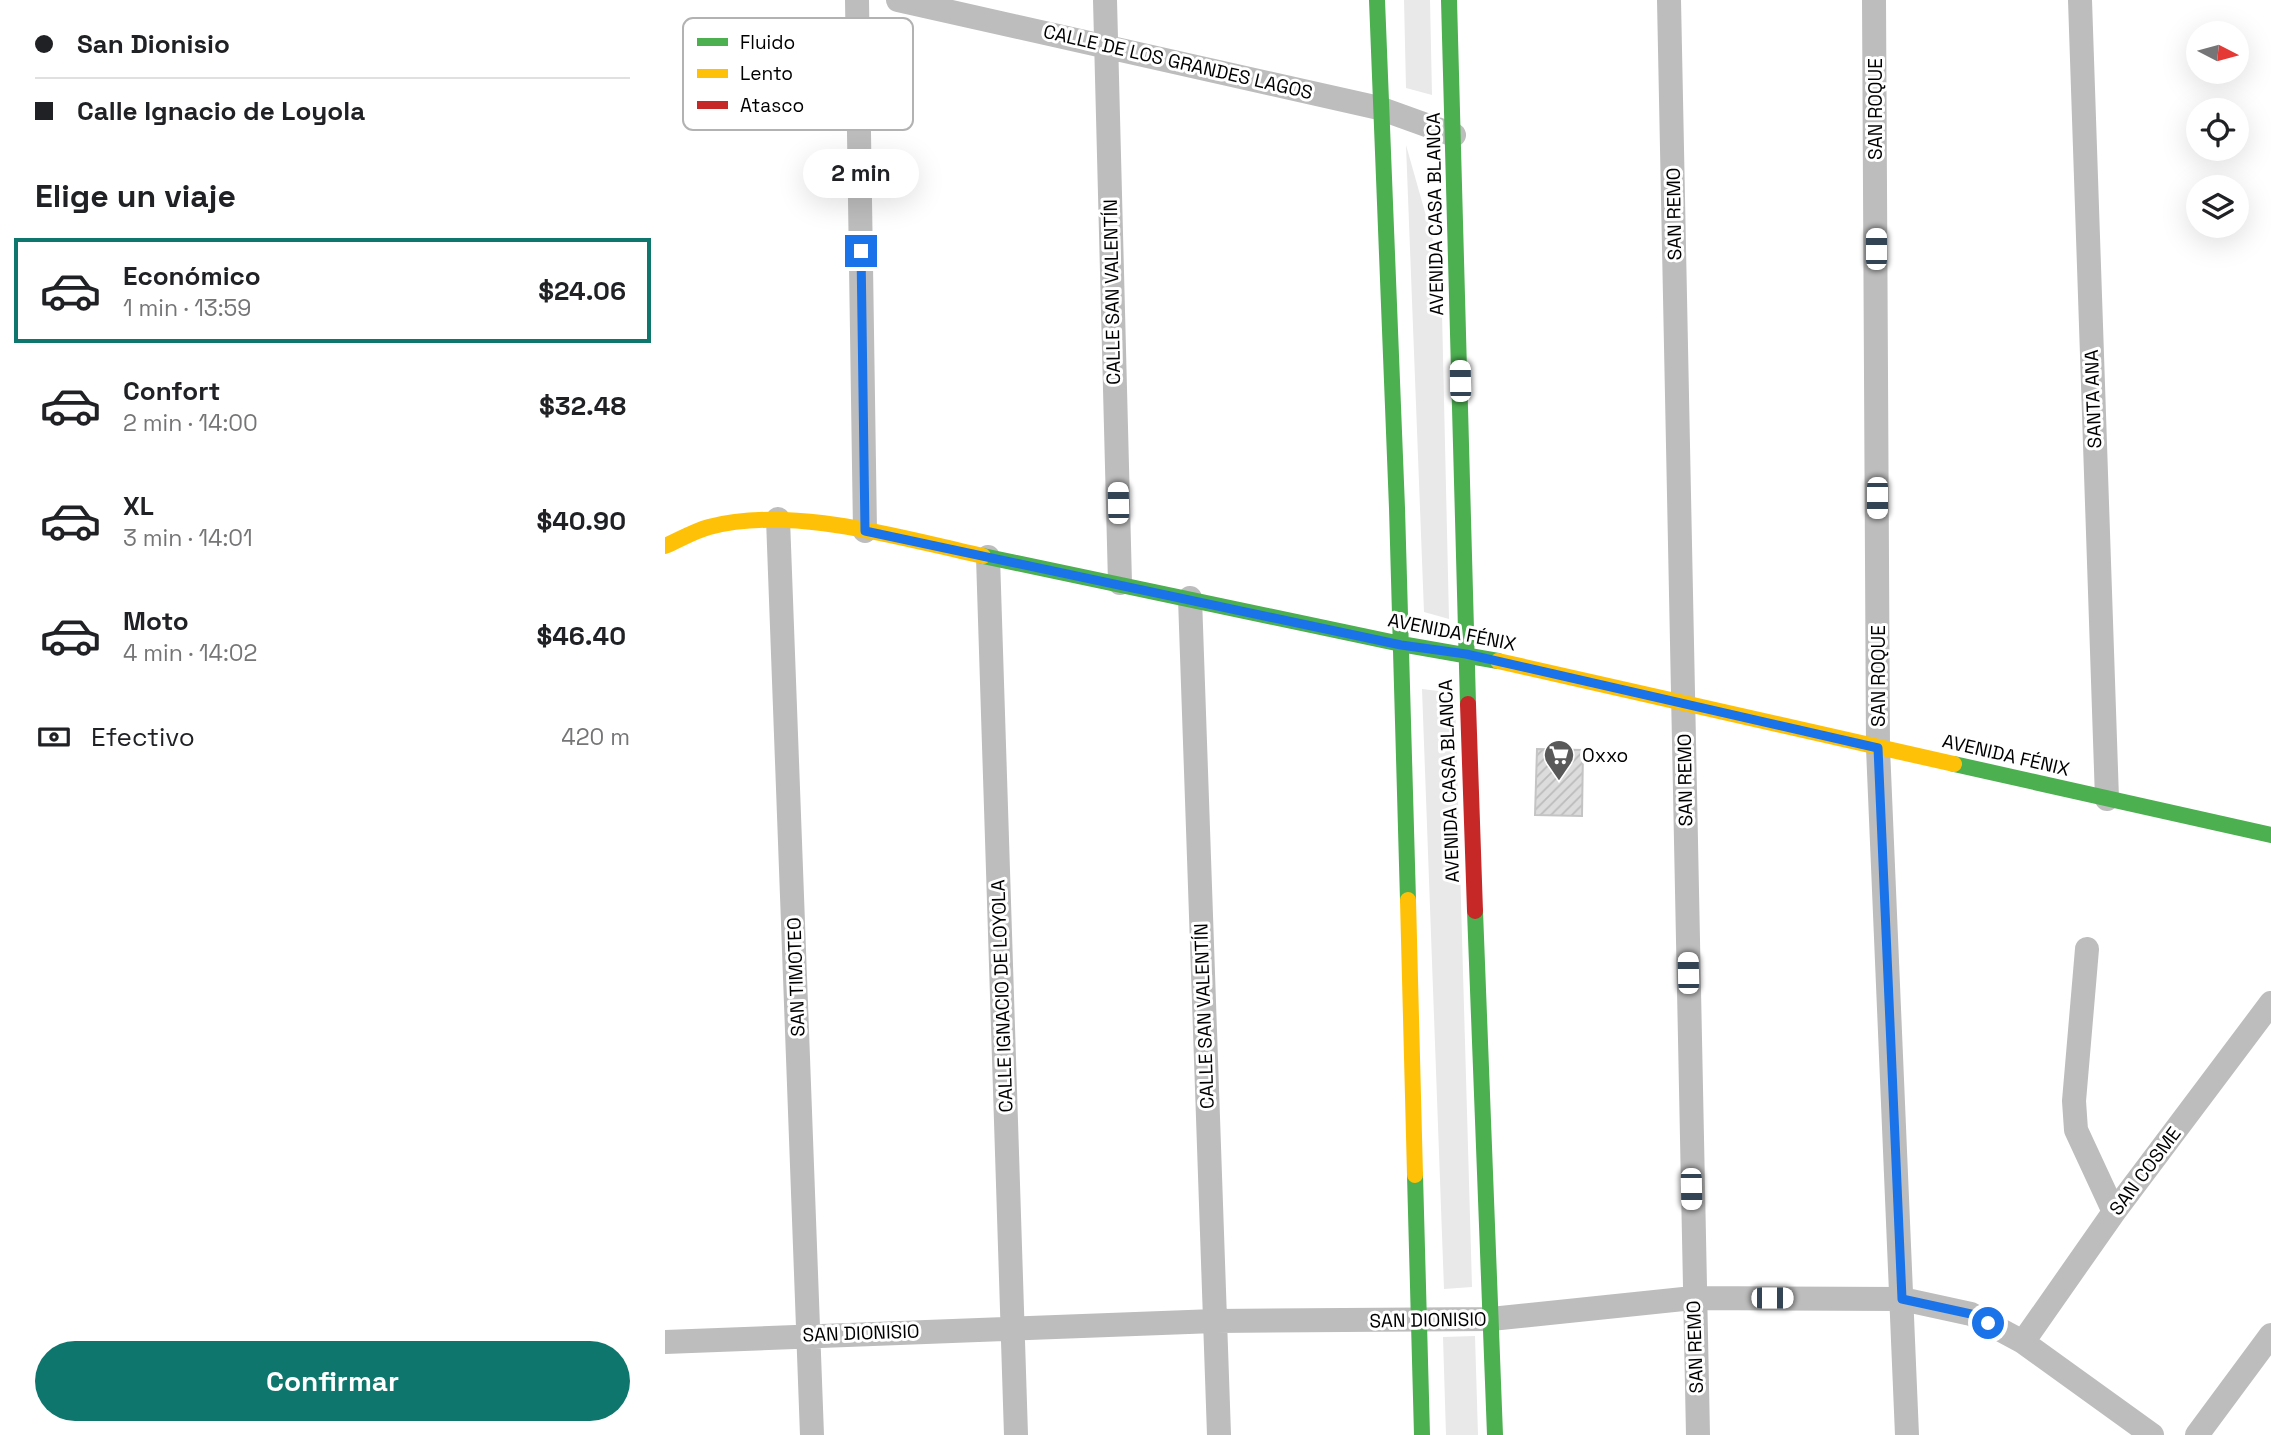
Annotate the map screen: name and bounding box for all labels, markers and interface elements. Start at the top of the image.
legend [683,18,913,130]
street label: CALLE DE LOS GRANDES LAGOS [1041,19,1315,105]
north arrow [2186,21,2249,84]
map controls [2186,21,2249,238]
text: San Dionisio [77,27,230,61]
text: Fluido [740,30,795,55]
street label: SAN ROQUE [1863,58,1888,160]
text: Lento [740,61,793,86]
text: Atasco [740,93,804,118]
text: Calle Ignacio de Loyola [77,94,365,128]
button: locate [2186,98,2249,161]
street label: AVENIDA CASA BLANCA [1421,112,1449,316]
callout: 2 min [803,149,919,198]
text: 2 min [831,158,891,188]
street label: SAN REMO [1661,167,1687,261]
button: layers [2186,175,2249,238]
text: Elige un viaje [35,176,236,216]
street label: CALLE SAN VALENTÍN [1098,199,1126,385]
car [1866,228,1887,270]
route end [845,235,877,267]
icon: car [39,259,102,322]
text: Económico [123,259,261,293]
text: $24.06 [538,274,626,308]
text: 1 min · 13:59 [123,293,251,323]
street label: SANTA ANA [2079,349,2107,449]
car [1450,360,1471,402]
icon: car [39,374,102,437]
text: Confort [123,374,220,408]
text: $32.48 [539,389,626,423]
text: 2 min · 14:00 [123,408,258,438]
car [1867,477,1888,519]
car [1108,482,1129,524]
icon: car [39,489,102,552]
text: XL [123,489,154,523]
text: $40.90 [537,504,626,538]
text: 3 min · 14:01 [123,523,253,553]
icon: car [39,604,102,667]
text: Moto [123,604,189,638]
street label: AVENIDA FÉNIX [1386,607,1518,657]
text: $46.40 [537,619,626,653]
street label: SAN ROQUE [1866,625,1891,727]
text: 4 min · 14:02 [123,638,257,668]
street label: AVENIDA CASA BLANCA [1433,679,1465,883]
icon: cash [35,718,73,756]
text: Efectivo [91,720,195,754]
text: 420 m [561,722,630,752]
street label: AVENIDA FÉNIX [1940,728,2072,782]
street label: SAN REMO [1672,733,1698,827]
supermarket icon: Oxxo [1542,738,1576,782]
place label: Oxxo [1582,743,1628,768]
street label: CALLE IGNACIO DE LOYOLA [985,879,1019,1113]
street label: SAN TIMOTEO [781,917,811,1037]
street label: CALLE SAN VALENTÍN [1188,923,1220,1109]
car [1678,952,1699,994]
street label: SAN COSME [2103,1122,2187,1220]
car [1681,1168,1702,1210]
car [1752,1288,1794,1309]
street label: SAN REMO [1681,1300,1709,1394]
street label: SAN DIONISIO [1369,1306,1487,1334]
route start [1972,1307,2004,1339]
street label: SAN DIONISIO [802,1318,920,1348]
button: Confirmar [35,1341,630,1421]

